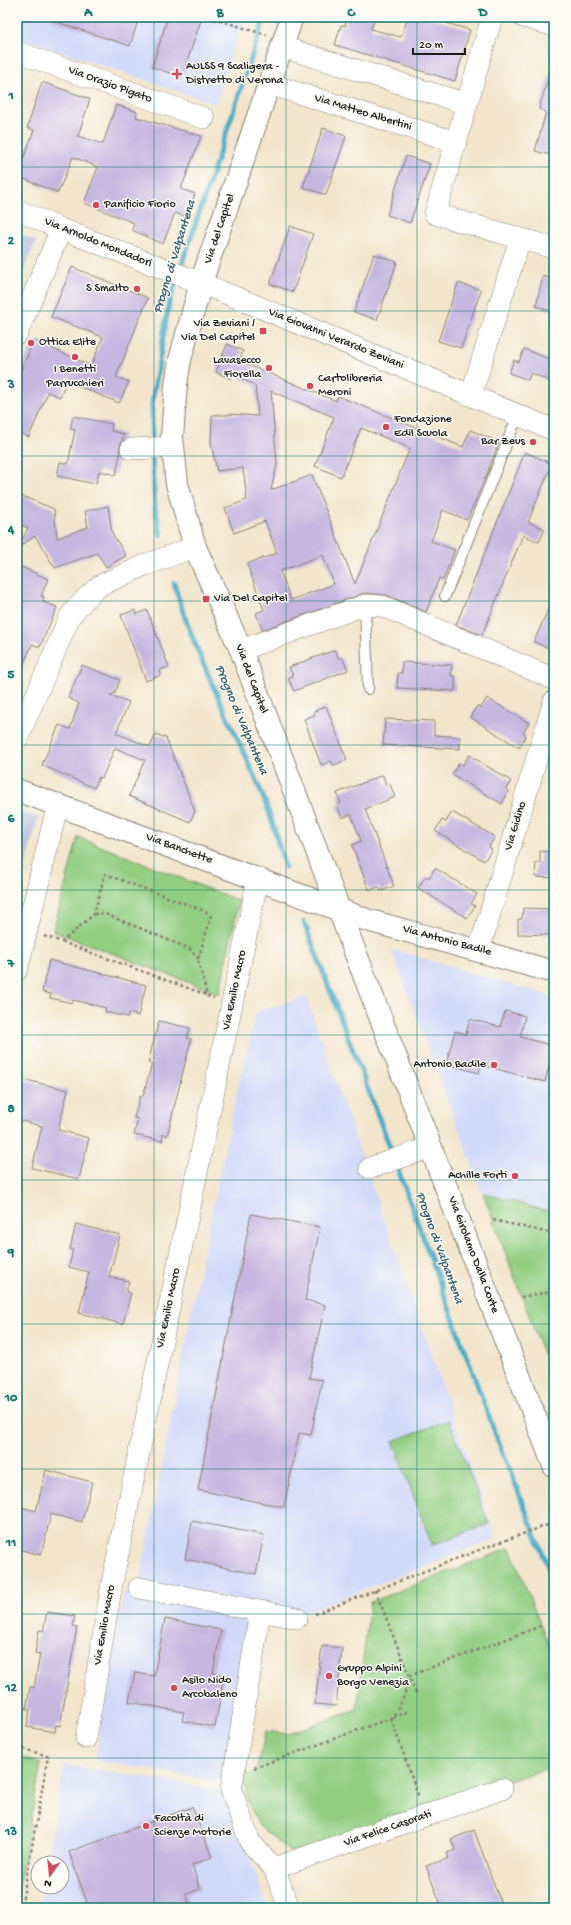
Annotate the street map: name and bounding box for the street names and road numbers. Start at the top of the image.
street label: Via Orazio Pigato [65,63,154,107]
street label: Via Matteo Albertini [312,91,414,135]
street label: Via del Capitel [201,192,239,267]
street label: Via Arnoldo Mondadori [41,215,154,271]
street label: Via Giovanni Verardo Zeviani [265,305,406,373]
street label: Via del Capitel [231,642,271,716]
street label: Via Gidino [502,800,530,853]
street label: Via Banchette [143,830,215,868]
street label: Via Antonio Badile [400,922,494,960]
street label: Via Emilio Macro [220,949,250,1032]
street label: Via Girolamo Dalla Corte [444,1194,502,1316]
street label: Via Emilio Macro [154,1267,184,1350]
street label: Via Emilio Macro [91,1584,119,1667]
street label: Via Felice Casorati [341,1807,434,1851]

